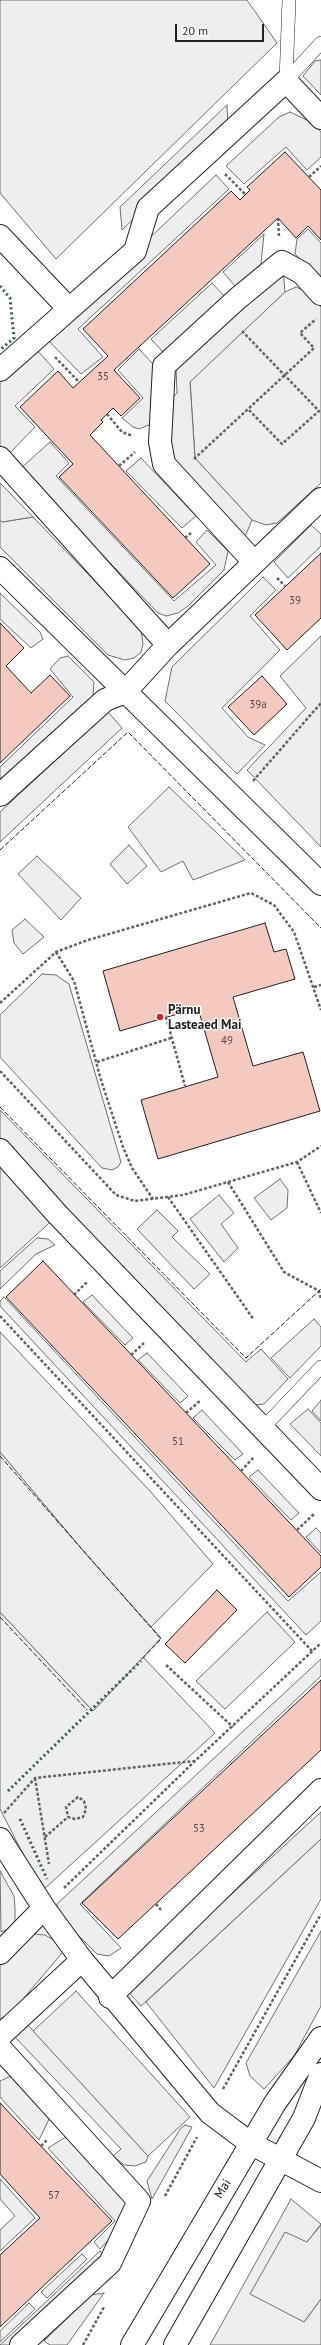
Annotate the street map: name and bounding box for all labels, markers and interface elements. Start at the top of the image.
scale bar [177,16,266,42]
text: 20 m [182,23,208,38]
house number: 35 [97,370,109,384]
house number: 39 [289,594,301,608]
house number: 39a [249,698,267,712]
place label: Pärnu Lasteaed Mai [168,1002,241,1033]
marker: Pärnu Lasteaed Mai [155,1012,165,1022]
house number: 49 [221,1034,233,1048]
house number: 51 [172,1435,184,1449]
house number: 53 [193,1822,205,1836]
street label: Mai [211,2176,235,2202]
house number: 57 [48,2189,60,2203]

